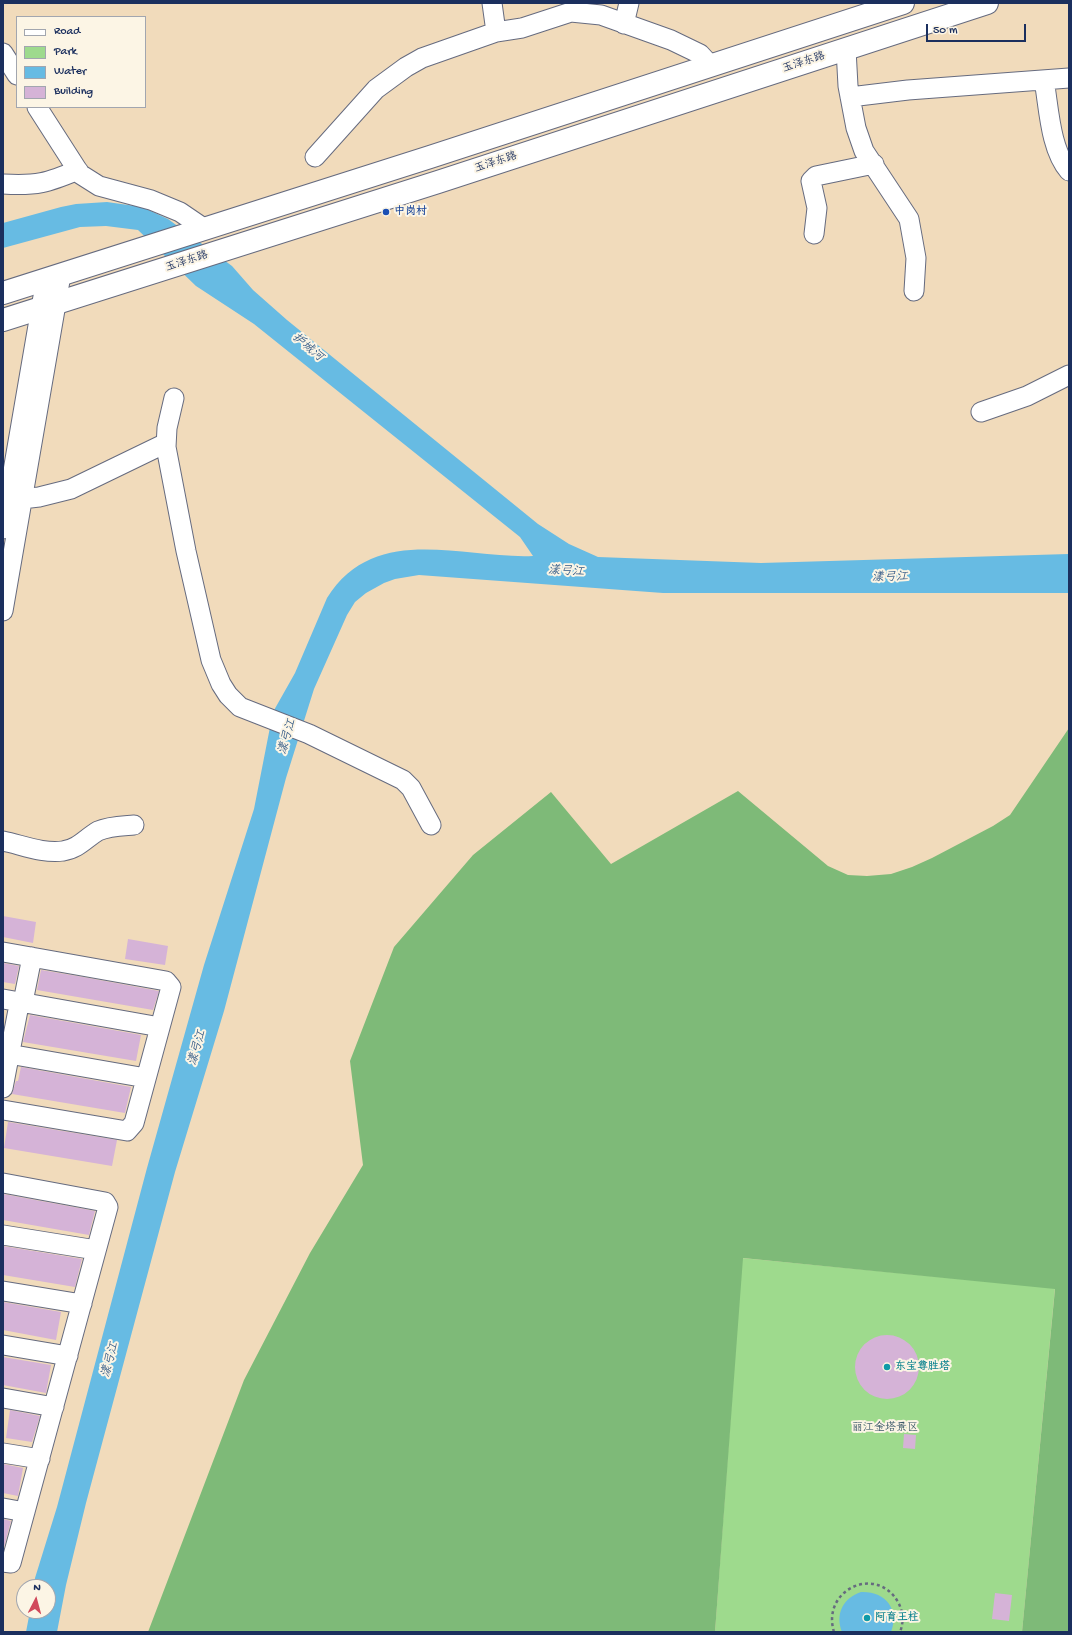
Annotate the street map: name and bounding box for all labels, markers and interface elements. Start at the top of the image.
legend [16,16,146,108]
scale bar [928,16,1028,42]
text: 50 m [933,24,958,38]
text: Road [54,25,80,39]
text: Park [54,45,77,59]
street label: 玉泽东路 [781,50,827,76]
text: Water [54,65,86,79]
text: Building [54,85,93,99]
street label: 玉泽东路 [473,150,519,176]
place label: 中岗村 [394,205,427,219]
marker: 中岗村 [381,207,391,217]
street label: 玉泽东路 [164,249,210,275]
water label: 护城河 [289,331,325,365]
water label: 漾弓江 [548,564,584,580]
water label: 漾弓江 [872,570,908,586]
water label: 漾弓江 [276,718,300,756]
water label: 漾弓江 [186,1029,210,1067]
water label: 漾弓江 [99,1341,123,1379]
place label: 东宝尊胜塔 [895,1360,950,1374]
marker: 东宝尊胜塔 [882,1362,892,1372]
park label: 丽江金塔景区 [852,1421,918,1435]
north arrow [16,1579,56,1619]
text: N [33,1582,41,1594]
place label: 阿育王柱 [875,1611,919,1625]
marker: 阿育王柱 [862,1613,872,1623]

